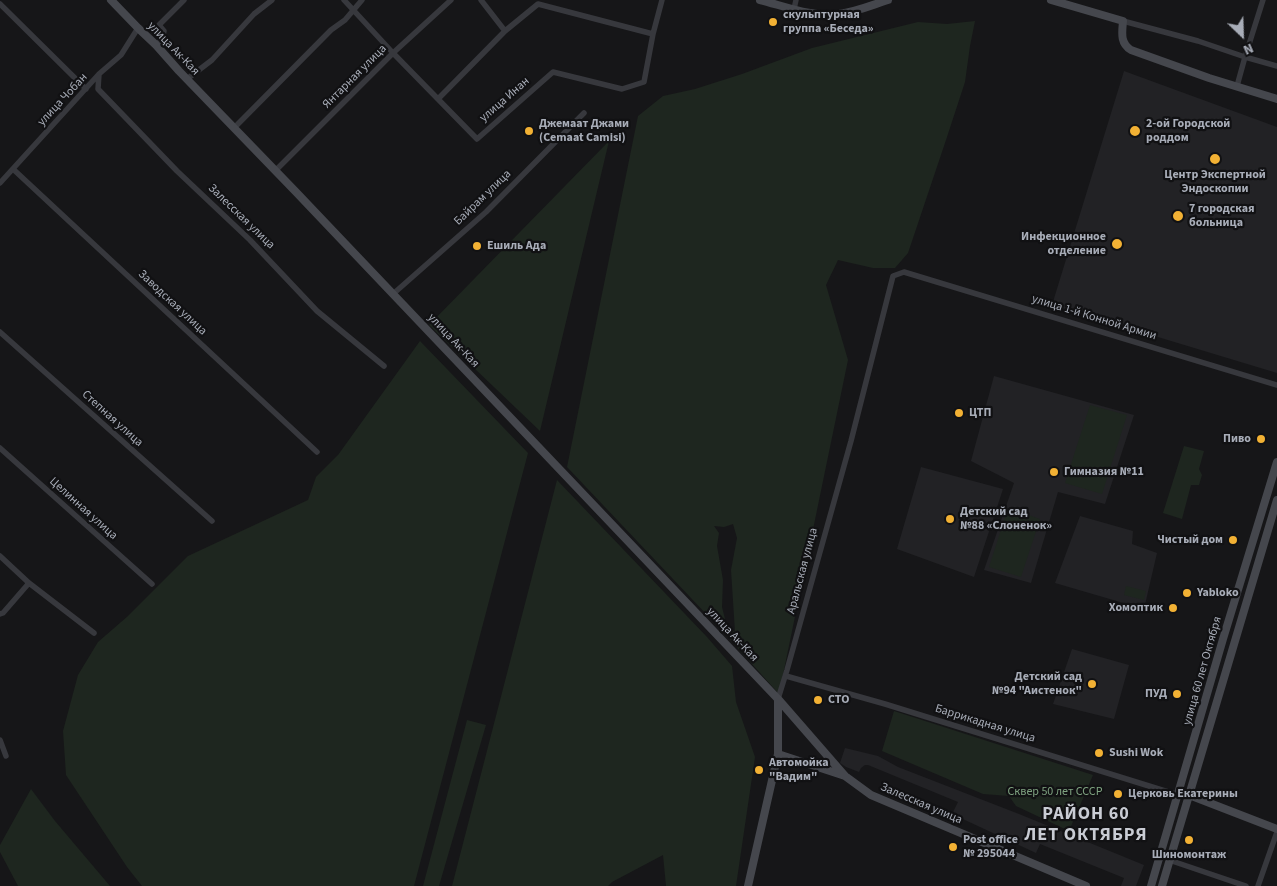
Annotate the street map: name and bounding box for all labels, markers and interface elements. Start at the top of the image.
place label: скульптурная группа «Беседа» [783,8,874,36]
north arrow [1217,10,1267,60]
marker: скульптурная группа «Беседа» [767,16,779,28]
street label: улица Ак-Кая [144,19,202,79]
text: N [1240,38,1256,60]
street label: Янтарная улица [320,42,390,112]
street label: улица Чобан [35,71,91,129]
street label: улица Инан [477,74,533,126]
place label: Джемаат Джами (Cemaat Camisi) [539,117,629,145]
place label: 2-ой Городской роддом [1146,117,1230,145]
marker: 2-ой Городской роддом [1128,124,1142,138]
marker: Джемаат Джами (Cemaat Camisi) [523,125,535,137]
marker: Центр Экспертной Эндоскопии [1208,152,1222,166]
street label: Байрам улица [451,167,515,229]
place label: Центр Экспертной Эндоскопии [1164,168,1266,196]
street label: Залесская улица [205,181,277,253]
place label: 7 городская больница [1189,202,1255,230]
marker: 7 городская больница [1171,209,1185,223]
place label: Инфекционное отделение [1021,230,1106,258]
marker: Инфекционное отделение [1110,237,1124,251]
place label: Ешиль Ада [487,239,546,253]
marker: Ешиль Ада [471,240,483,252]
street label: Заводская улица [135,267,209,339]
street label: улица 1-й Конной Армии [1030,292,1158,344]
street label: улица Ак-Кая [424,311,482,371]
street label: Степная улица [78,388,146,450]
place label: ЦТП [969,406,991,420]
marker: ЦТП [953,407,965,419]
place label: Пиво [1223,432,1251,446]
marker: Пиво [1255,433,1267,445]
place label: Гимназия №11 [1064,465,1144,479]
marker: Гимназия №11 [1048,466,1060,478]
street label: Целинная улица [46,475,120,543]
place label: Детский сад №88 «Слоненок» [960,505,1052,533]
marker: Детский сад №88 «Слоненок» [944,513,956,525]
street label: Аральская улица [785,526,821,616]
place label: Чистый дом [1157,533,1223,547]
marker: Чистый дом [1227,534,1239,546]
place label: Yabloko [1197,586,1239,600]
marker: Yabloko [1181,587,1193,599]
place label: Хомоптик [1109,601,1163,615]
marker: Хомоптик [1167,602,1179,614]
street label: улица Ак-Кая [703,605,761,665]
street label: улица 60 лет Октября [1181,615,1225,727]
place label: Детский сад №94 "Аистенок" [992,670,1082,698]
marker: Детский сад №94 "Аистенок" [1086,678,1098,690]
place label: ПУД [1145,687,1167,701]
marker: ПУД [1171,688,1183,700]
place label: СТО [828,693,849,707]
marker: СТО [812,694,824,706]
street label: Баррикадная улица [933,702,1037,746]
place label: Sushi Wok [1109,746,1163,760]
marker: Sushi Wok [1093,747,1105,759]
place label: Автомойка "Вадим" [769,756,829,784]
marker: Автомойка "Вадим" [753,764,765,776]
street label: Залесская улица [878,780,964,828]
park label: Сквер 50 лет СССР [1007,785,1103,799]
place label: Церковь Екатерины [1128,787,1238,801]
marker: Церковь Екатерины [1112,788,1124,800]
district label: РАЙОН 60 ЛЕТ ОКТЯБРЯ [1023,804,1149,846]
place label: Post office № 295044 [963,833,1018,861]
marker: Шиномонтаж [1183,834,1195,846]
marker: Post office № 295044 [947,841,959,853]
place label: Шиномонтаж [1152,848,1226,862]

